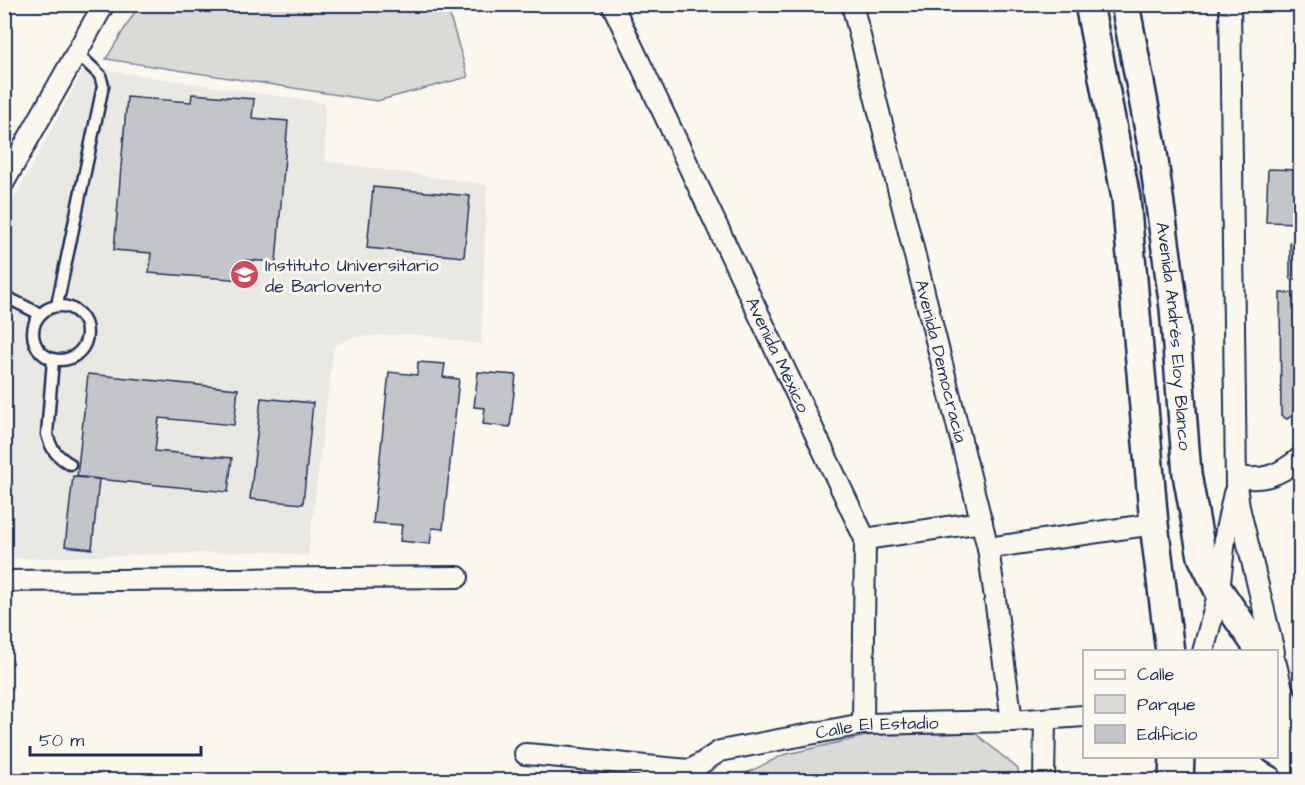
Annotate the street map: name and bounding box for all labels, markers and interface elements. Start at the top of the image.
street label: Avenida Andrés Eloy Blanco [1150,220,1198,451]
place label: Instituto Universitario de Barlovento [265,253,439,299]
school or university icon: Instituto Universitario de Barlovento [228,259,260,291]
street label: Avenida Democracia [909,277,974,445]
street label: Avenida México [740,293,816,417]
legend [1083,650,1278,758]
text: Calle [1137,662,1175,687]
text: Parque [1137,692,1196,717]
street label: Calle El Estadio [813,710,939,745]
scale bar [30,719,201,757]
text: Edificio [1137,722,1197,747]
text: 50 m [39,728,84,753]

